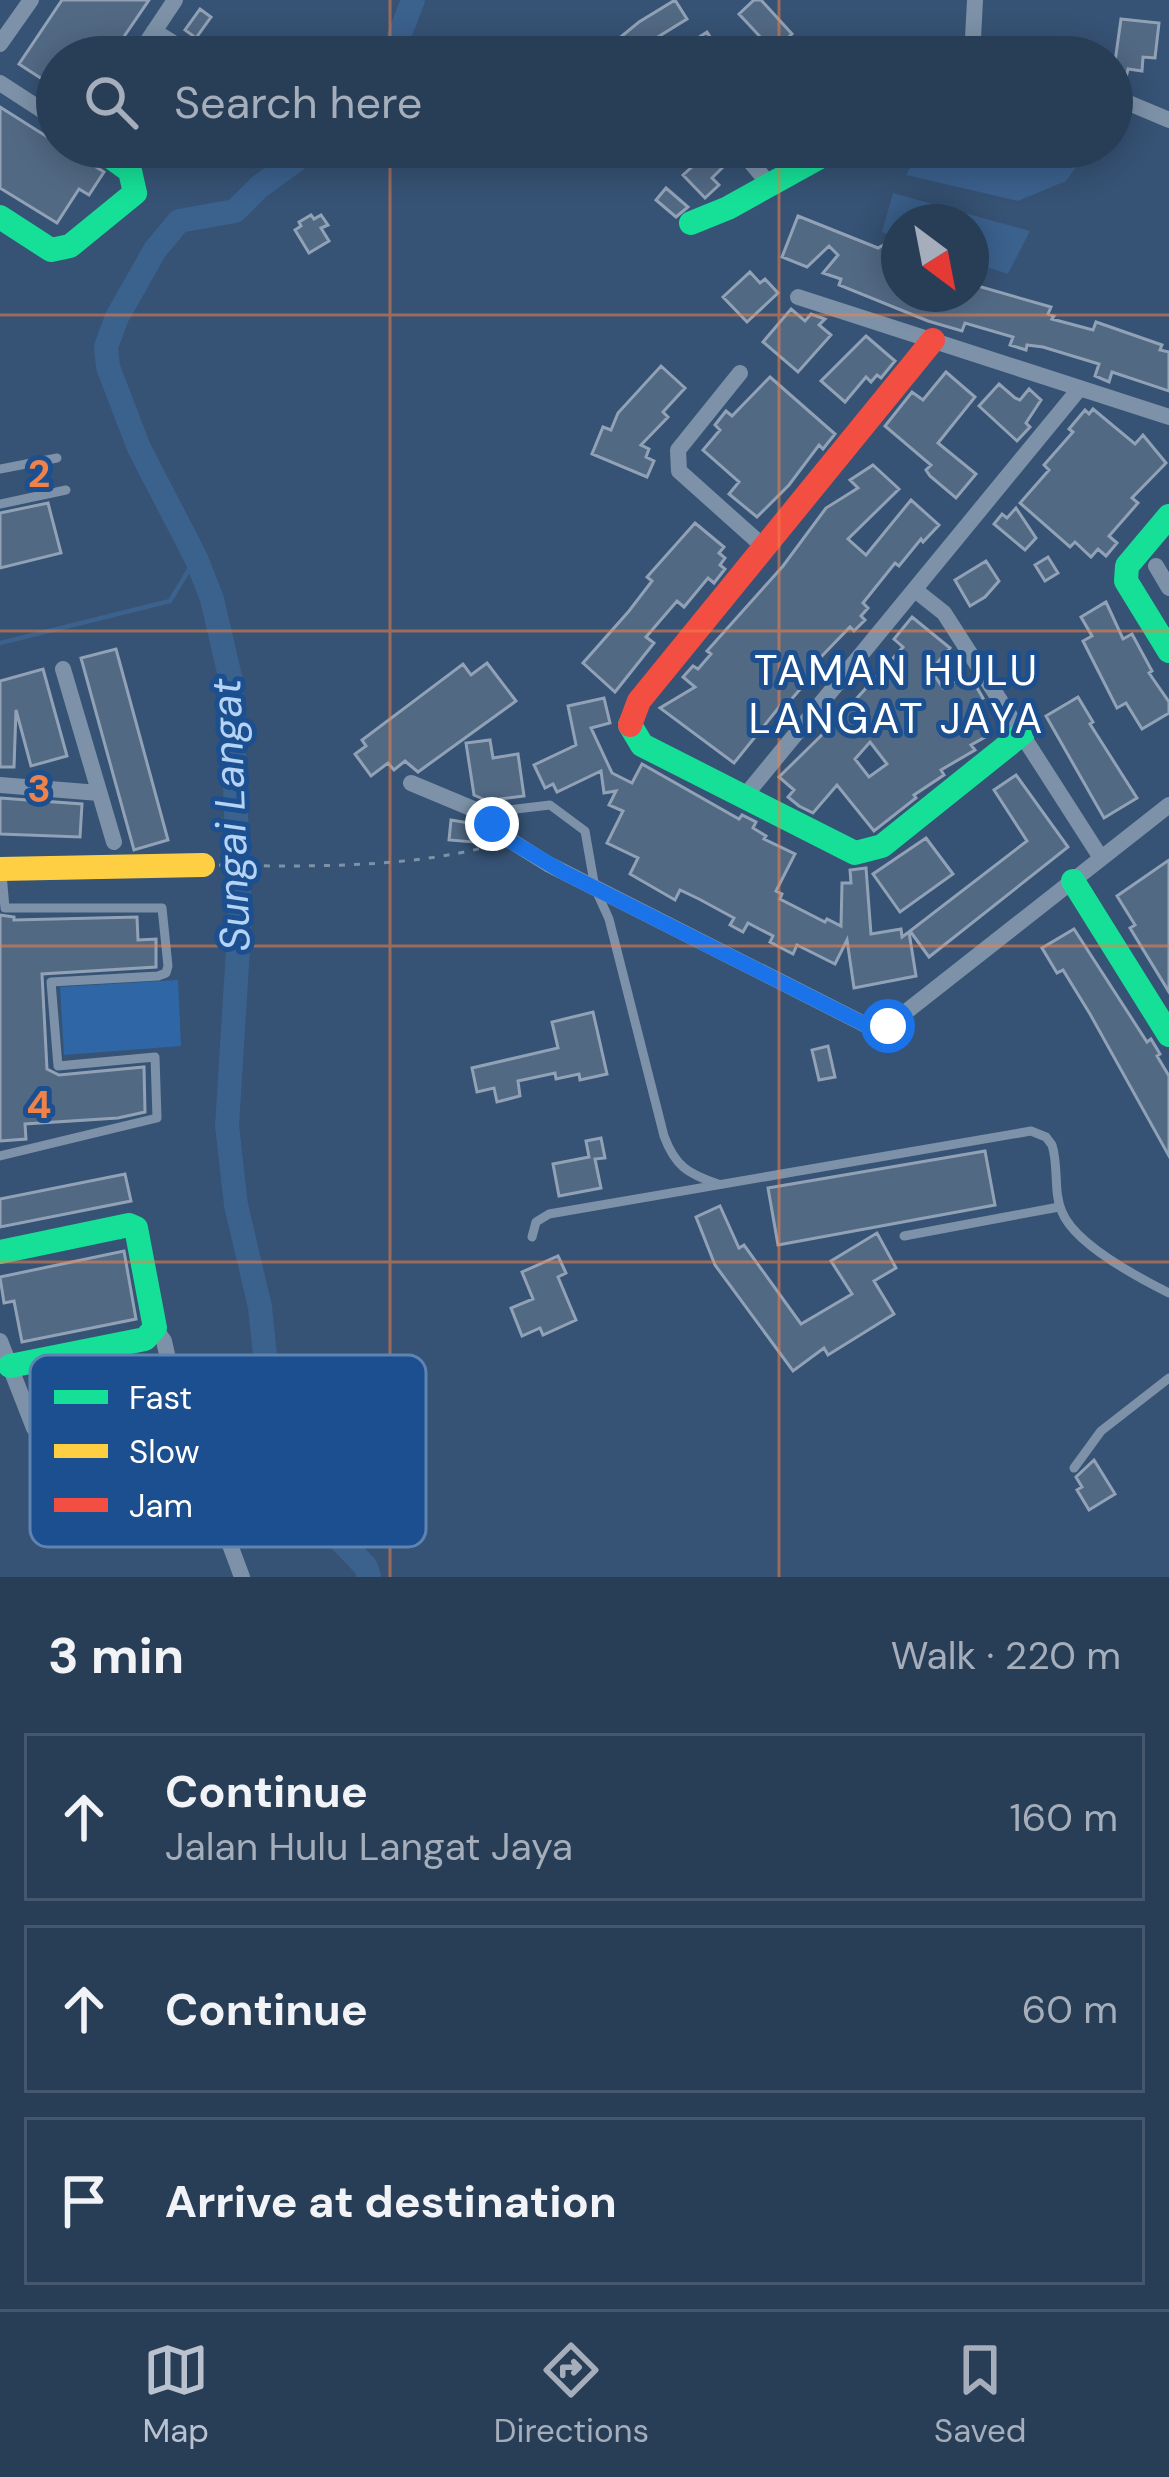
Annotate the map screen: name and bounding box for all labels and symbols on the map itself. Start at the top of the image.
north arrow [881,204,989,312]
text: 2 [28,448,50,499]
district label: TAMAN HULU LANGAT JAYA [749,643,1045,746]
water label: Sungai Langat [198,677,263,952]
text: 3 [27,763,51,814]
route end [465,797,519,851]
route start [861,999,915,1053]
text: 4 [26,1079,52,1130]
legend [30,1355,426,1547]
text: Fast [129,1376,192,1419]
text: Slow [129,1430,200,1473]
text: Jam [129,1484,193,1527]

